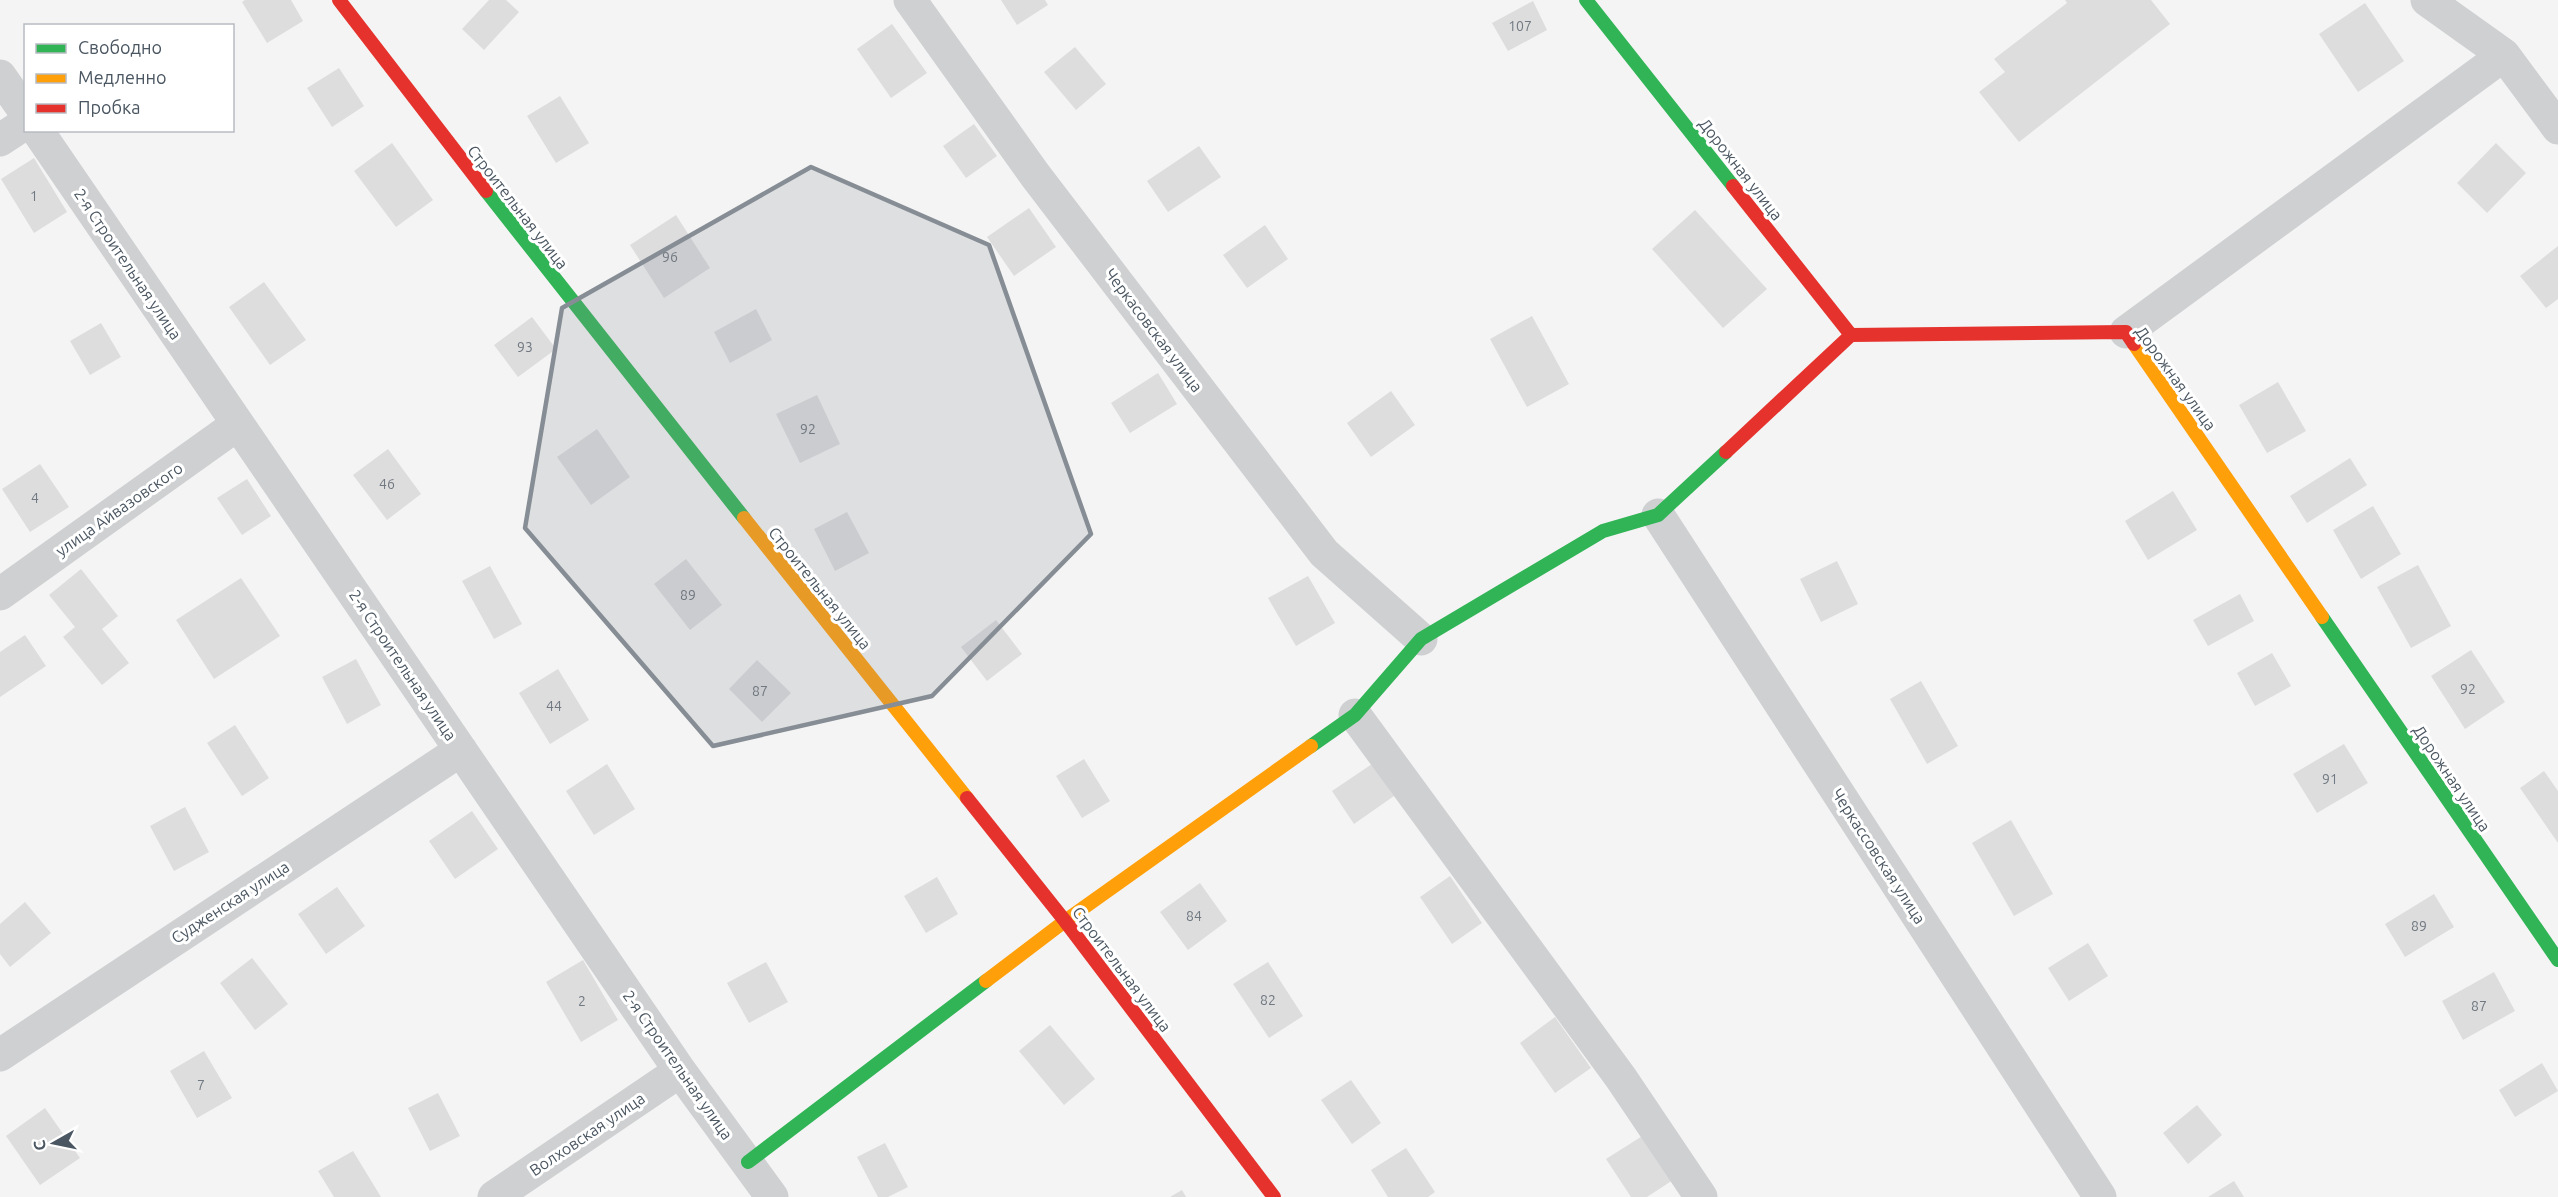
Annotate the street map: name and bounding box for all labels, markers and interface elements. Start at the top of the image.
house number: 107 [1508,18,1532,34]
legend [24,24,234,132]
text: Свободно [78,37,162,57]
text: Медленно [78,67,167,87]
text: Пробка [78,97,141,117]
street label: Дорожная улица [1696,114,1786,224]
street label: Строительная улица [464,142,572,272]
street label: 2-я Строительная улица [71,185,185,343]
house number: 1 [30,188,38,204]
house number: 96 [662,249,678,265]
street label: Черкасовская улица [1102,265,1206,395]
street label: Дорожная улица [2132,322,2220,434]
house number: 93 [517,339,533,355]
house number: 92 [800,421,816,437]
street label: улица Айвазовского [52,458,186,560]
house number: 46 [379,476,395,492]
house number: 4 [31,490,39,506]
street label: Строительная улица [765,523,875,653]
street label: 2-я Строительная улица [346,586,460,744]
house number: 89 [680,587,696,603]
house number: 92 [2460,681,2476,697]
house number: 87 [752,683,768,699]
house number: 44 [546,698,562,714]
street label: Дорожная улица [2410,721,2494,835]
house number: 91 [2322,771,2338,787]
street label: Черкассовская улица [1829,785,1929,927]
street label: Судженская улица [168,857,292,947]
street label: Строительная улица [1069,903,1175,1035]
house number: 84 [1186,908,1202,924]
house number: 89 [2411,918,2427,934]
street label: 2-я Строительная улица [620,987,736,1143]
house number: 82 [1260,992,1276,1008]
house number: 2 [578,993,586,1009]
house number: 87 [2471,998,2487,1014]
house number: 7 [197,1077,205,1093]
street label: Волховская улица [526,1089,648,1179]
north arrow [24,1113,84,1173]
text: С [29,1139,49,1152]

